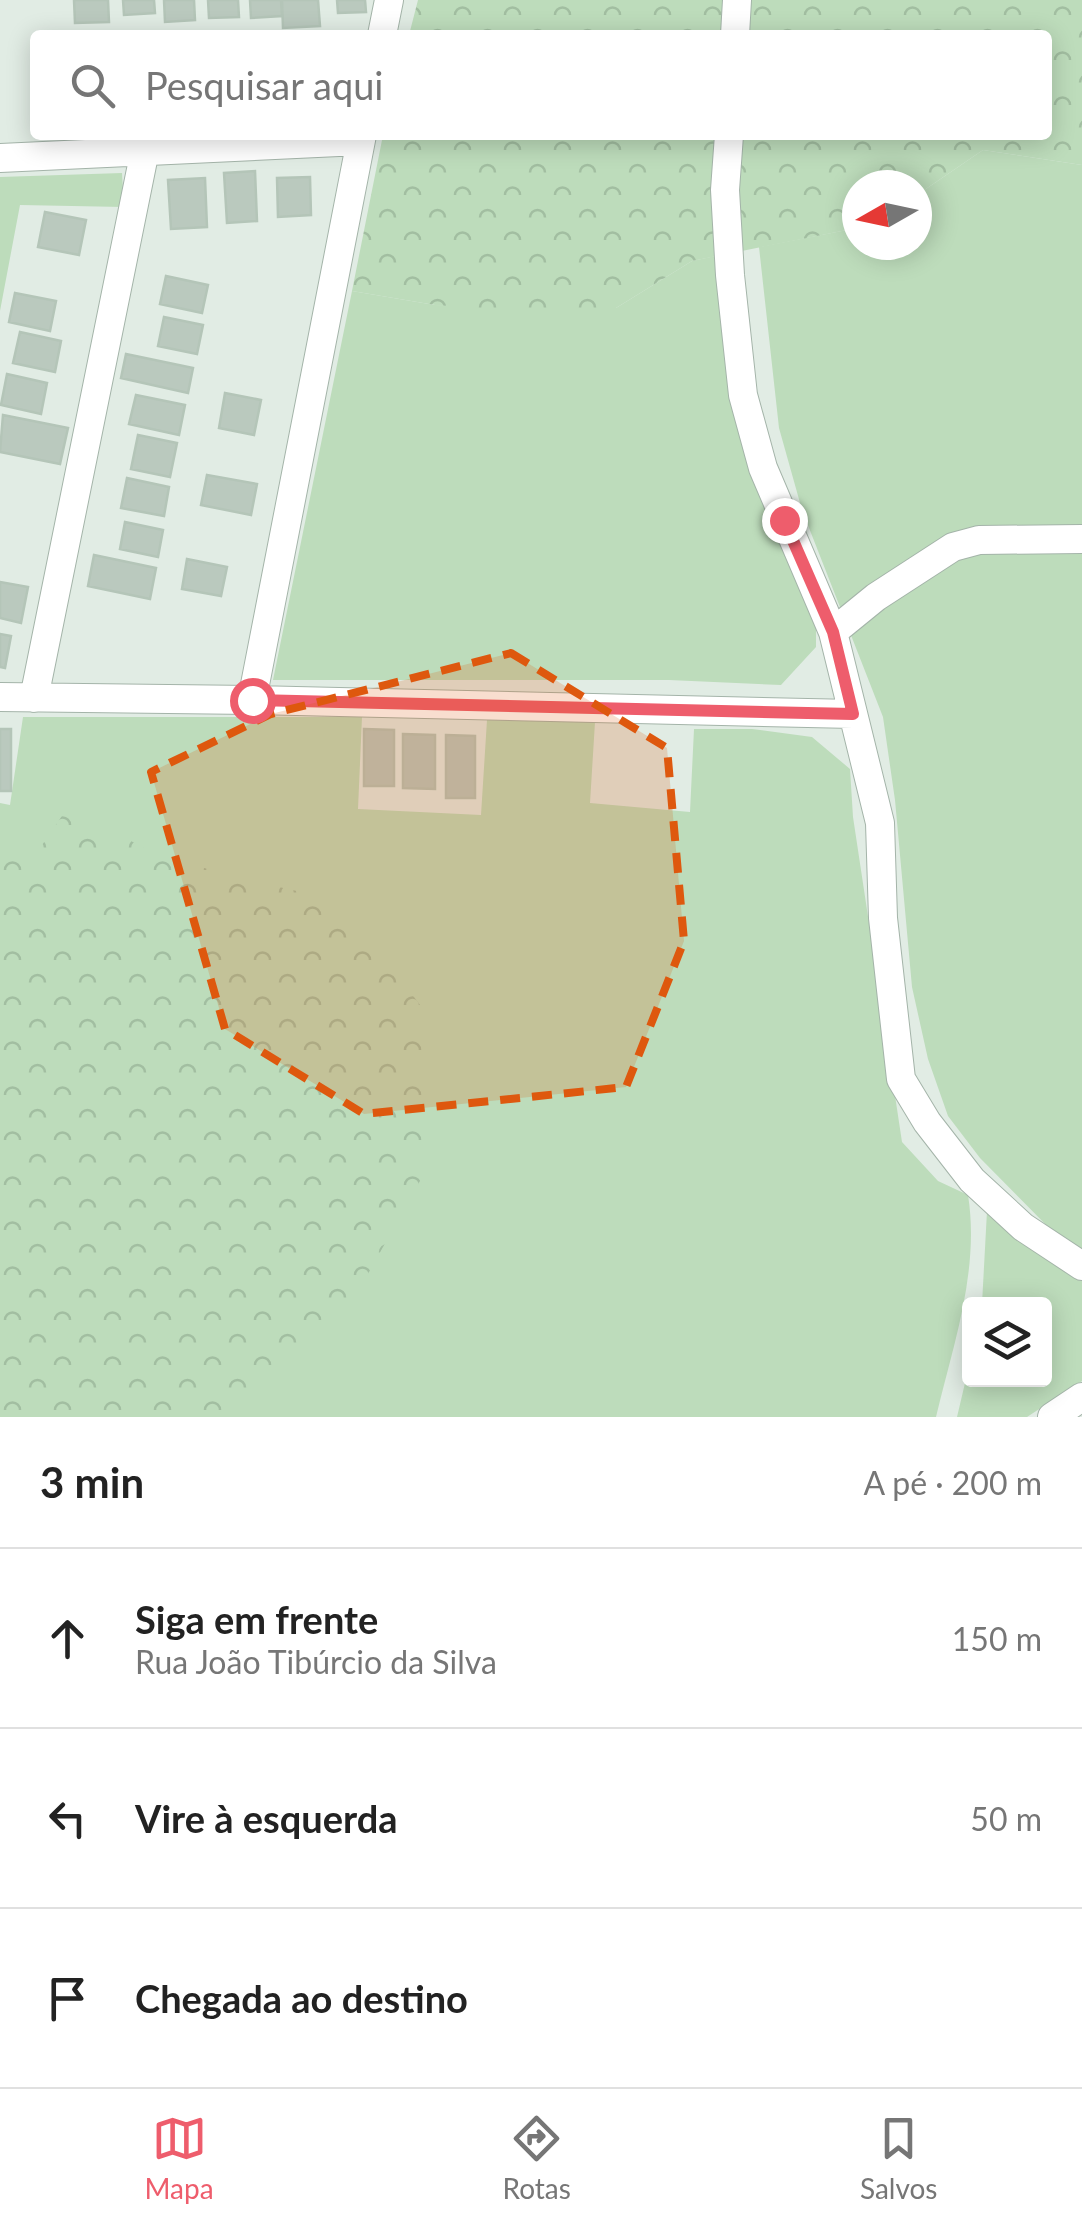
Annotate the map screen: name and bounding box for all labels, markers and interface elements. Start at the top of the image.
search box [30,30,1052,140]
icon: search [65,58,120,113]
text: Pesquisar aqui [145,62,384,108]
north arrow [842,170,932,260]
route end [762,498,808,544]
route start [230,678,276,724]
map controls [962,1297,1052,1387]
button: layers [962,1297,1052,1387]
text: 3 min [40,1457,144,1507]
text: A pé · 200 m [863,1463,1042,1502]
text: Siga em frente [135,1596,378,1642]
icon: ahead [40,1611,95,1666]
text: 150 m [952,1619,1042,1658]
text: Rua João Tibúrcio da Silva [135,1642,497,1681]
icon: left [40,1791,95,1846]
text: Vire à esquerda [135,1795,398,1841]
text: 50 m [970,1799,1042,1838]
icon: arrive [40,1971,95,2026]
text: Chegada ao destino [135,1975,468,2021]
tab: Mapa [144,2111,214,2205]
tab: Rotas [503,2111,571,2205]
tab: Salvos [860,2111,937,2205]

